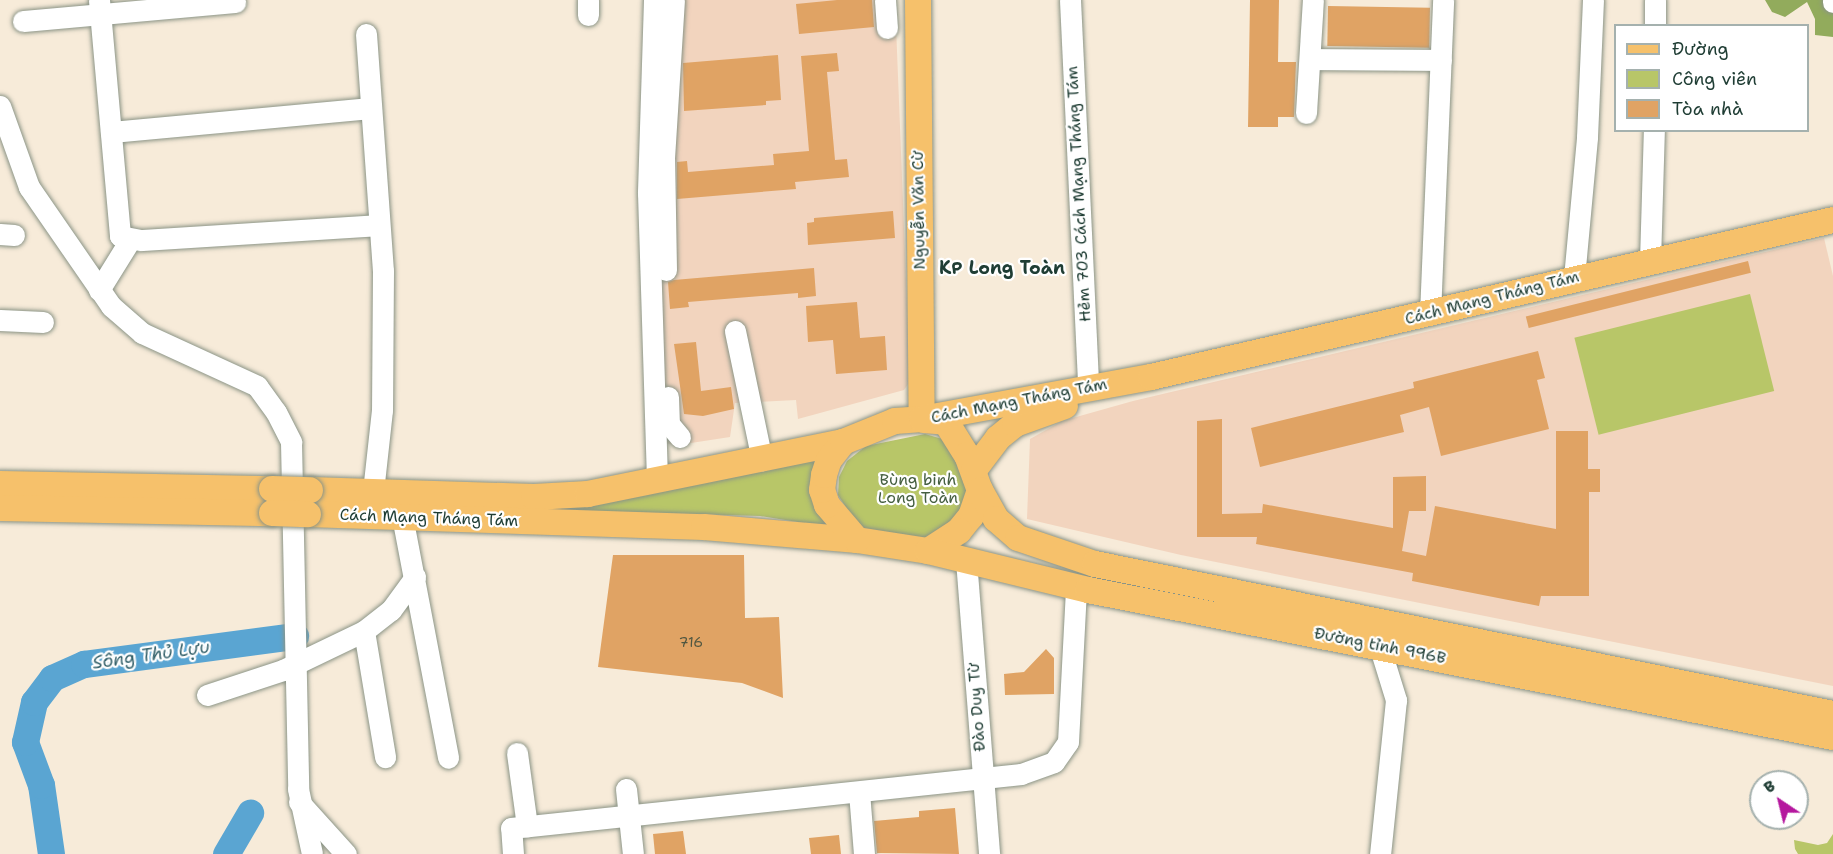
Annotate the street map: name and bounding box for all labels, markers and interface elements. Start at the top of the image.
legend [1614,24,1809,132]
text: Đường [1672,37,1729,61]
street label: Hẻm 703 Cách Mạng Tháng Tám [1063,66,1095,322]
text: Công viên [1672,67,1757,91]
text: Tòa nhà [1672,97,1743,121]
street label: Nguyễn Văn Cừ [908,150,930,270]
district label: KP Long Toàn [939,257,1065,279]
street label: Cách Mạng Tháng Tám [1403,267,1581,329]
street label: Cách Mạng Tháng Tám [929,375,1109,427]
park label: Bùng binh Long Toàn [878,470,958,508]
street label: Cách Mạng Tháng Tám [339,505,519,531]
street label: Đường tỉnh 996B [1312,624,1448,668]
house number: 716 [679,634,703,650]
water label: Sông Thủ Lựu [91,636,211,674]
street label: Đào Duy Từ [964,662,990,752]
north arrow [1749,770,1809,830]
text: B [1759,775,1780,798]

